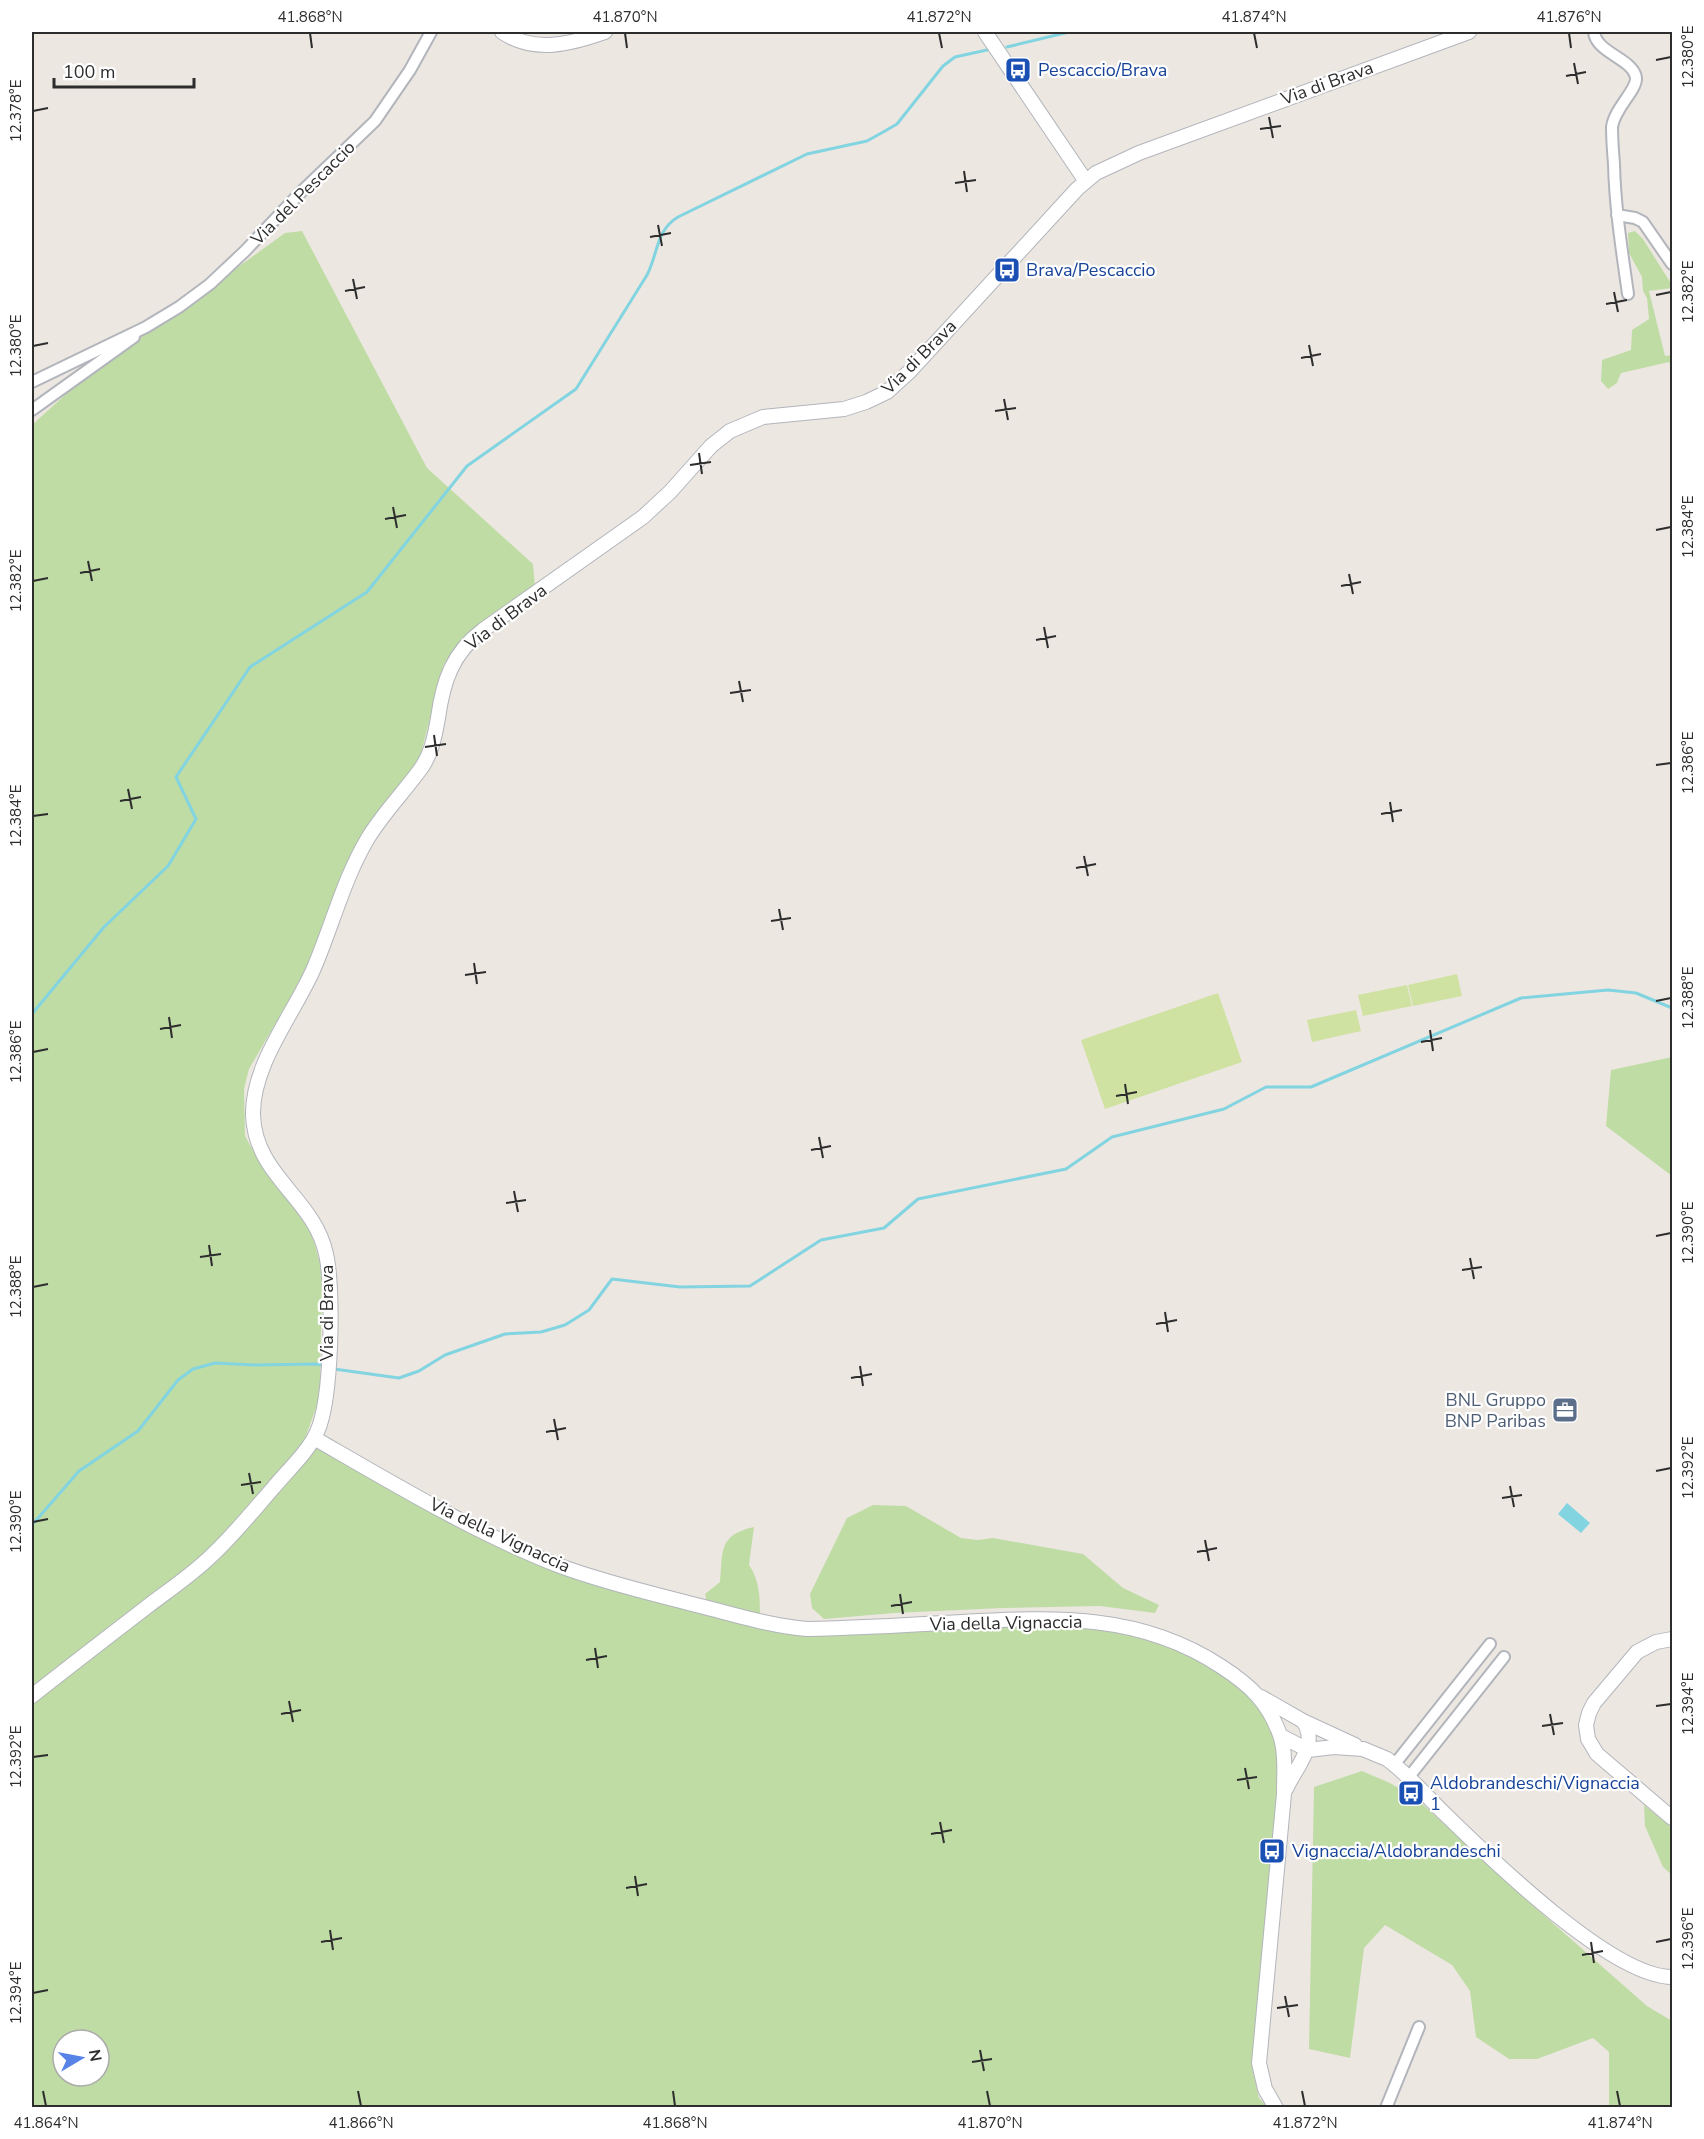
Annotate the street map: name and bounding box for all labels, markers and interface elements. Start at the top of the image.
text: 41.868°N [277,7,343,27]
text: 41.870°N [592,7,658,27]
text: 41.872°N [906,7,972,27]
text: 41.874°N [1221,7,1287,27]
text: 41.876°N [1536,7,1602,27]
text: 12.380°E [1678,26,1698,88]
scale bar [54,51,194,89]
bus stop icon: Pescaccio/Brava [1003,55,1033,85]
street label: Via di Brava [1277,55,1377,111]
place label: Pescaccio/Brava [1038,58,1167,82]
text: 100 m [63,60,115,84]
text: 12.378°E [6,80,26,142]
street label: Via del Pescaccio [245,136,360,251]
bus stop icon: Brava/Pescaccio [992,255,1022,285]
place label: Brava/Pescaccio [1026,258,1155,282]
text: 12.382°E [1678,261,1698,323]
street label: Via di Brava [876,314,962,400]
text: 12.380°E [6,315,26,377]
text: 12.384°E [1678,496,1698,558]
text: 12.382°E [6,550,26,612]
street label: Via di Brava [459,578,552,656]
text: 12.386°E [1678,732,1698,794]
text: 12.384°E [6,785,26,847]
text: 12.388°E [1678,967,1698,1029]
text: 12.386°E [6,1021,26,1083]
text: 12.390°E [1678,1202,1698,1264]
text: 12.388°E [6,1256,26,1318]
street label: Via di Brava [315,1265,339,1362]
place label: BNL Gruppo BNP Paribas [1445,1388,1546,1433]
office icon: BNL Gruppo BNP Paribas [1550,1395,1580,1425]
text: 12.392°E [1678,1437,1698,1499]
text: 12.390°E [6,1491,26,1553]
street label: Via della Vignaccia [425,1491,574,1578]
street label: Via della Vignaccia [928,1610,1083,1636]
text: 12.394°E [1678,1673,1698,1735]
text: 12.392°E [6,1726,26,1788]
place label: Aldobrandeschi/Vignaccia 1 [1430,1771,1640,1816]
bus stop icon: Aldobrandeschi/Vignaccia 1 [1396,1778,1426,1808]
bus stop icon: Vignaccia/Aldobrandeschi [1257,1836,1287,1866]
place label: Vignaccia/Aldobrandeschi [1291,1839,1501,1863]
text: 12.396°E [1678,1908,1698,1970]
text: 12.394°E [6,1962,26,2024]
north arrow [51,2028,111,2088]
text: N [83,2048,107,2063]
text: 41.864°N [13,2113,79,2133]
text: 41.866°N [328,2113,394,2133]
text: 41.868°N [642,2113,708,2133]
text: 41.870°N [957,2113,1023,2133]
text: 41.872°N [1272,2113,1338,2133]
text: 41.874°N [1587,2113,1653,2133]

